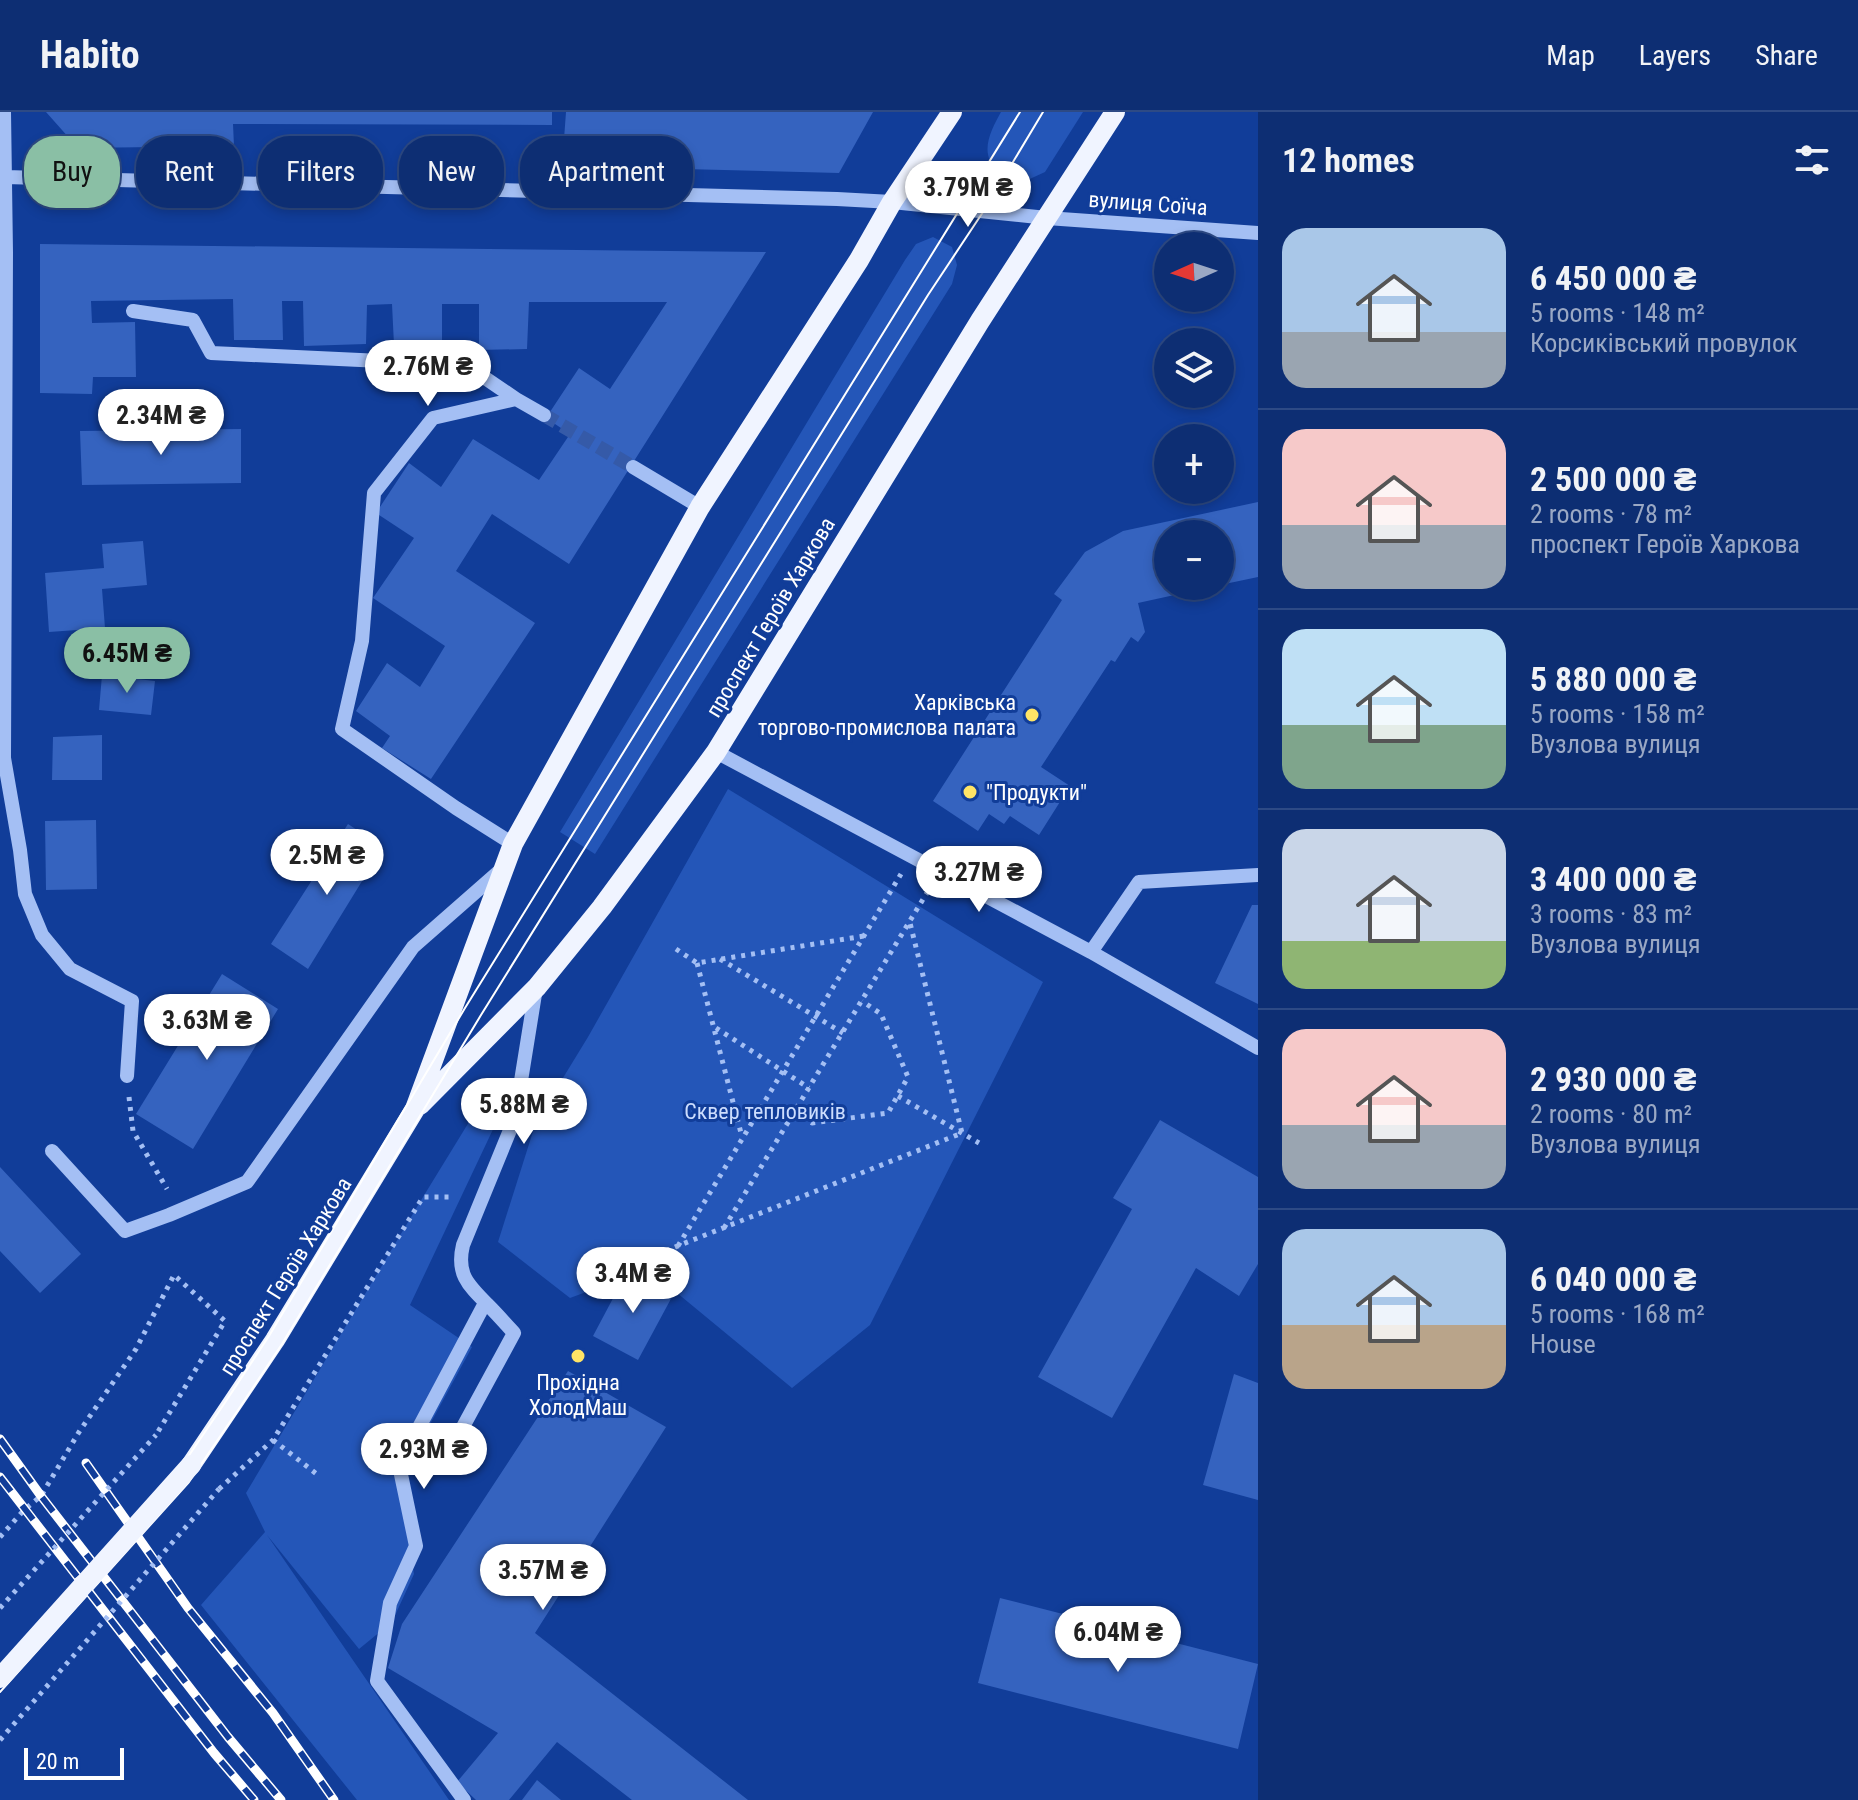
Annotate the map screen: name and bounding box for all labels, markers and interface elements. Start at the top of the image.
text: Habito [40,33,140,77]
text: Map [1546,39,1595,72]
text: Layers [1639,39,1711,72]
text: Share [1755,39,1818,72]
chip: Buy [24,136,120,208]
chip: Rent [136,136,242,208]
chip: Filters [258,136,383,208]
chip: New [399,136,504,208]
chip: Apartment [520,136,693,208]
icon: filters [1790,138,1834,182]
text: 12 homes [1282,140,1415,180]
pin: 3.79M ₴ [894,161,1042,229]
text: 3.79M ₴ [923,172,1013,202]
street label: вулиця Соїча [1088,187,1208,220]
north arrow [1154,232,1234,312]
map controls [1154,232,1234,600]
text: 6 450 000 ₴ [1530,258,1696,298]
icon: home [1346,260,1442,356]
text: 5 rooms · 148 m² [1530,298,1705,328]
button: layers [1154,328,1234,408]
text: Корсиківський провулок [1530,328,1797,358]
pin: 2.76M ₴ [354,340,502,408]
text: 2.76M ₴ [383,351,473,381]
pin: 2.34M ₴ [87,389,235,457]
text: 2.34M ₴ [116,400,206,430]
button: + [1154,424,1234,504]
text: 2 500 000 ₴ [1530,459,1696,499]
icon: home [1346,461,1442,557]
text: 2 rooms · 78 m² [1530,499,1692,529]
street label: проспект Героїв Харкова [701,513,840,722]
button: − [1154,520,1234,600]
text: проспект Героїв Харкова [1530,529,1800,559]
pin: 6.45M ₴ [53,627,201,695]
text: 6.45M ₴ [82,638,172,668]
text: 5 880 000 ₴ [1530,659,1696,699]
icon: home [1346,661,1442,757]
place label: Харківська торгово-промислова палата [758,690,1016,740]
text: 5 rooms · 158 m² [1530,699,1705,729]
marker: Харківська торгово-промислова палата [1023,706,1041,724]
text: Вузлова вулиця [1530,729,1701,759]
place label: "Продукти" [986,780,1087,805]
marker: "Продукти" [961,783,979,801]
pin: 2.5M ₴ [262,829,392,897]
text: 2.5M ₴ [289,840,365,870]
pin: 3.27M ₴ [905,846,1053,914]
text: 3.27M ₴ [934,857,1024,887]
text: 3 400 000 ₴ [1530,859,1696,899]
icon: home [1346,861,1442,957]
text: 3 rooms · 83 m² [1530,899,1692,929]
text: Вузлова вулиця [1530,929,1701,959]
pin: 3.63M ₴ [133,994,281,1062]
text: 3.63M ₴ [162,1005,252,1035]
text: 2 930 000 ₴ [1530,1059,1696,1099]
icon: home [1346,1061,1442,1157]
pin: 5.88M ₴ [450,1078,598,1146]
text: 5.88M ₴ [479,1089,569,1119]
park label: Сквер тепловиків [684,1099,846,1124]
text: 2 rooms · 80 m² [1530,1099,1692,1129]
text: Вузлова вулиця [1530,1129,1701,1159]
street label: проспект Героїв Харкова [214,1173,357,1380]
pin: 3.4M ₴ [568,1247,698,1315]
text: 3.4M ₴ [595,1258,671,1288]
text: 6 040 000 ₴ [1530,1259,1696,1299]
icon: home [1346,1261,1442,1357]
text: 5 rooms · 168 m² [1530,1299,1705,1329]
text: House [1530,1329,1596,1359]
marker: Прохідна ХолодМаш [569,1347,587,1365]
place label: Прохідна ХолодМаш [529,1370,627,1420]
pin: 2.93M ₴ [350,1423,498,1491]
text: 2.93M ₴ [379,1434,469,1464]
pin: 3.57M ₴ [469,1544,617,1612]
text: 3.57M ₴ [498,1555,588,1585]
pin: 6.04M ₴ [1044,1606,1192,1674]
text: 6.04M ₴ [1073,1617,1163,1647]
scale bar [24,1744,124,1780]
text: 20 m [36,1749,79,1774]

